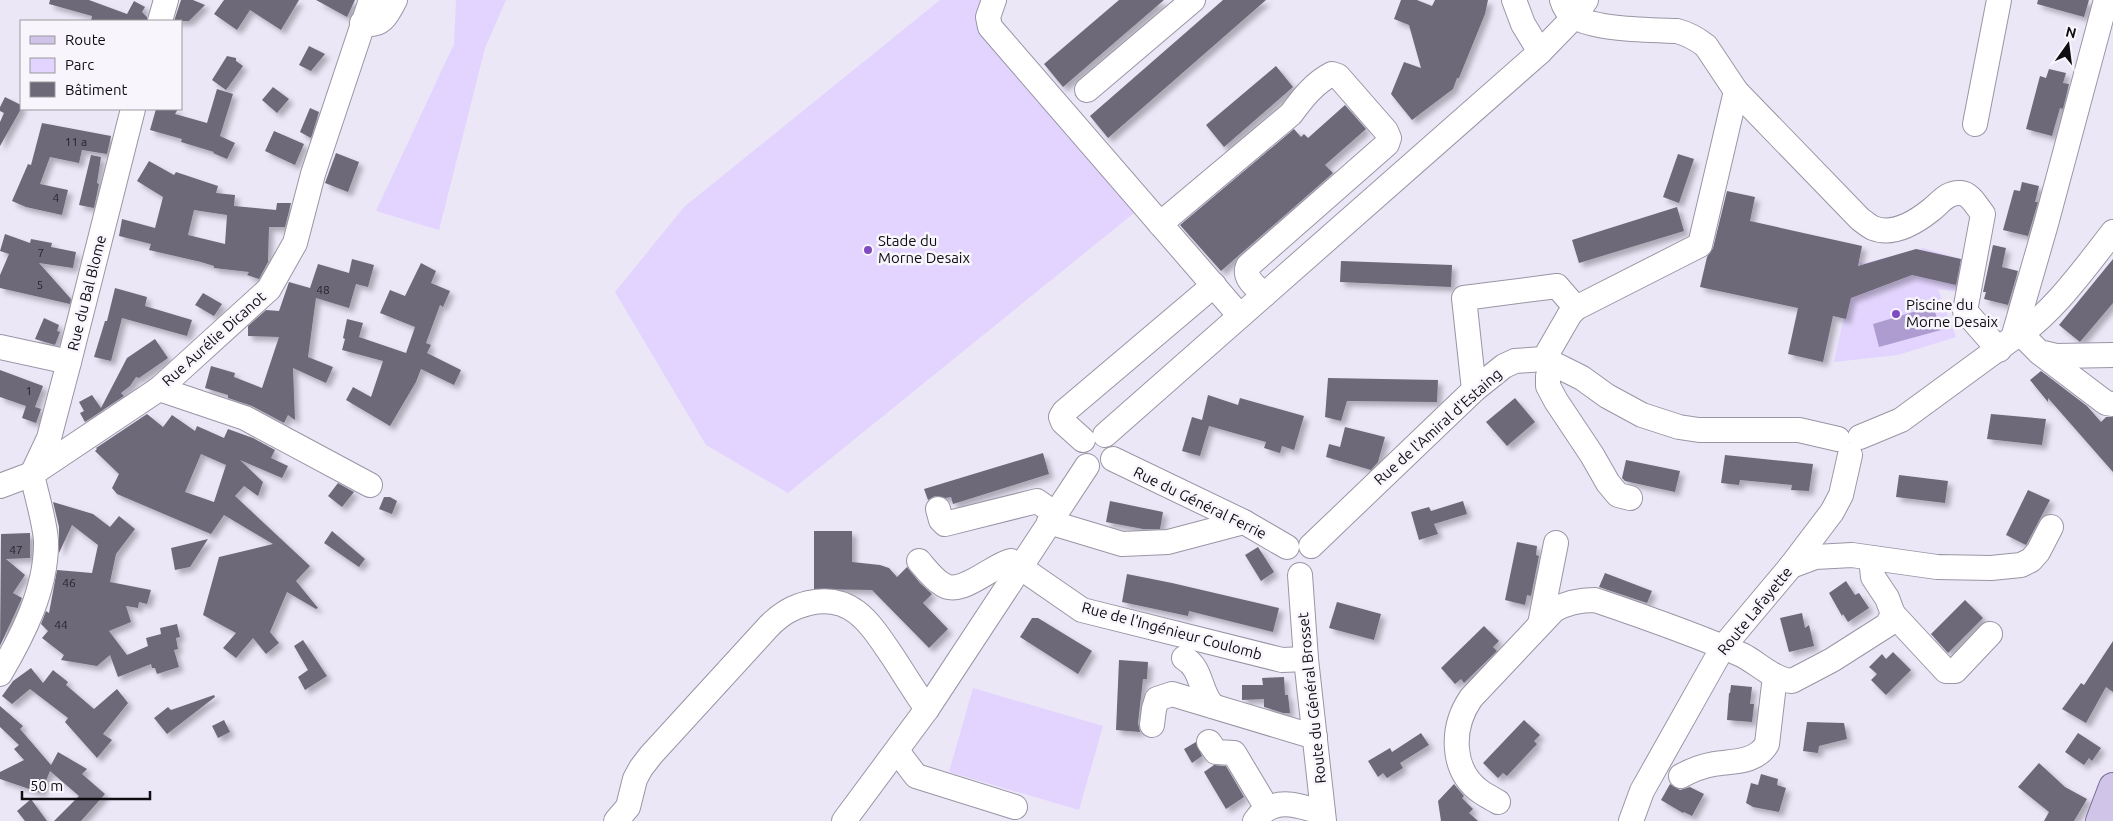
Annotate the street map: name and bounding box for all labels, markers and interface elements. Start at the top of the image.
legend [20,20,182,110]
north arrow [2043,20,2093,70]
text: N [2064,23,2078,41]
text: Route [65,31,106,48]
text: Parc [65,56,94,73]
text: Bâtiment [65,81,128,98]
house number: 11 a [65,135,87,148]
house number: 4 [53,191,60,204]
place label: Stade du Morne Desaix [878,232,971,266]
street label: Rue du Bal Blome [64,233,109,352]
marker: Stade du Morne Desaix [862,244,874,256]
house number: 7 [38,246,44,259]
house number: 5 [37,278,43,291]
house number: 48 [316,283,330,296]
street label: Rue Aurélie Dicanot [158,288,269,390]
place label: Piscine du Morne Desaix [1906,296,1999,330]
marker: Piscine du Morne Desaix [1890,308,1902,320]
street label: Rue de l'Amiral d'Estaing [1370,365,1505,488]
house number: 1 [26,384,32,397]
street label: Rue du Général Ferrie [1131,463,1269,542]
house number: 47 [9,543,23,556]
street label: Route Lafayette [1714,563,1795,658]
house number: 46 [62,576,76,589]
street label: Rue de l'Ingénieur Coulomb [1080,598,1264,663]
street label: Route du Général Brosset [1294,612,1329,784]
house number: 44 [54,618,68,631]
scale bar [22,768,150,800]
text: 50 m [30,777,63,794]

